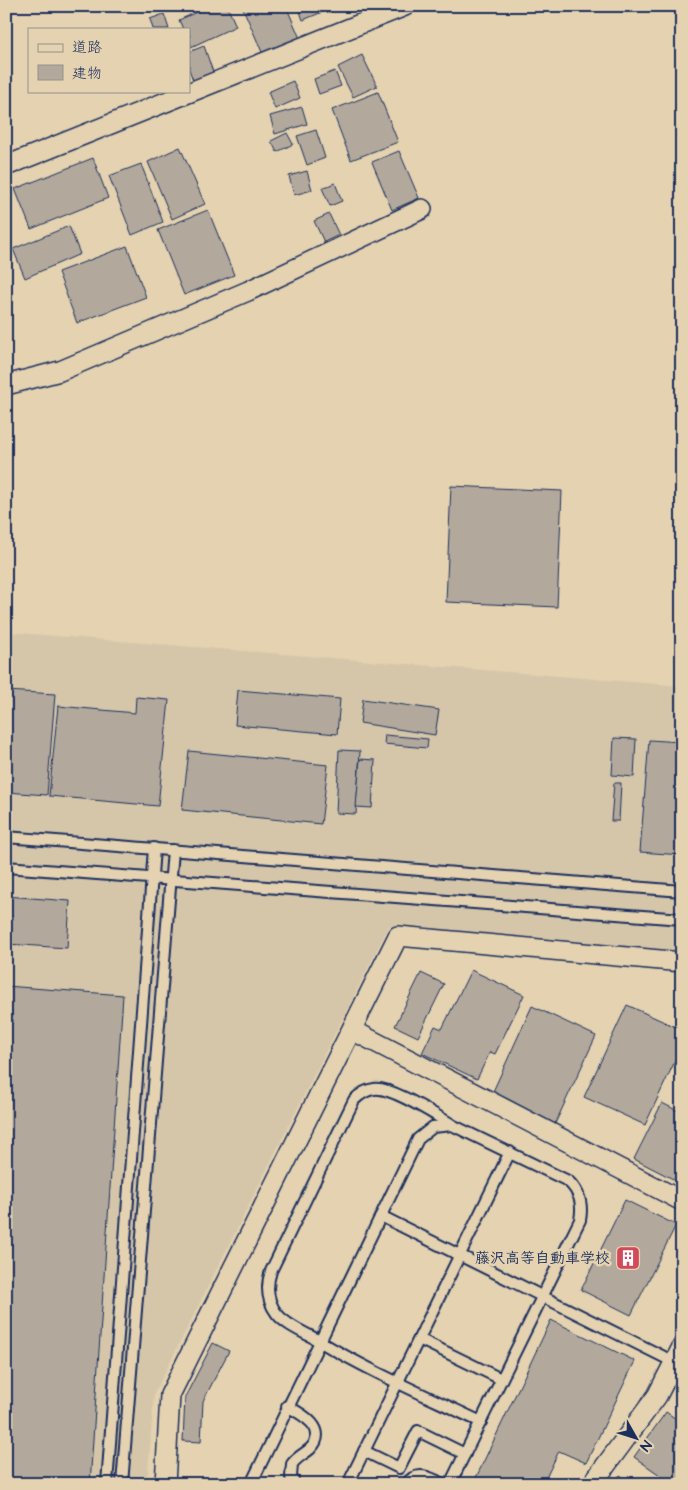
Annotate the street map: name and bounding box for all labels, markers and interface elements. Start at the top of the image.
legend [28,28,190,92]
text: 道路 [72,37,102,58]
text: 建物 [72,63,102,84]
building icon: 藤沢高等自動車学校 [615,1245,641,1271]
place label: 藤沢高等自動車学校 [475,1248,610,1269]
north arrow [610,1412,660,1462]
text: N [635,1436,656,1455]

